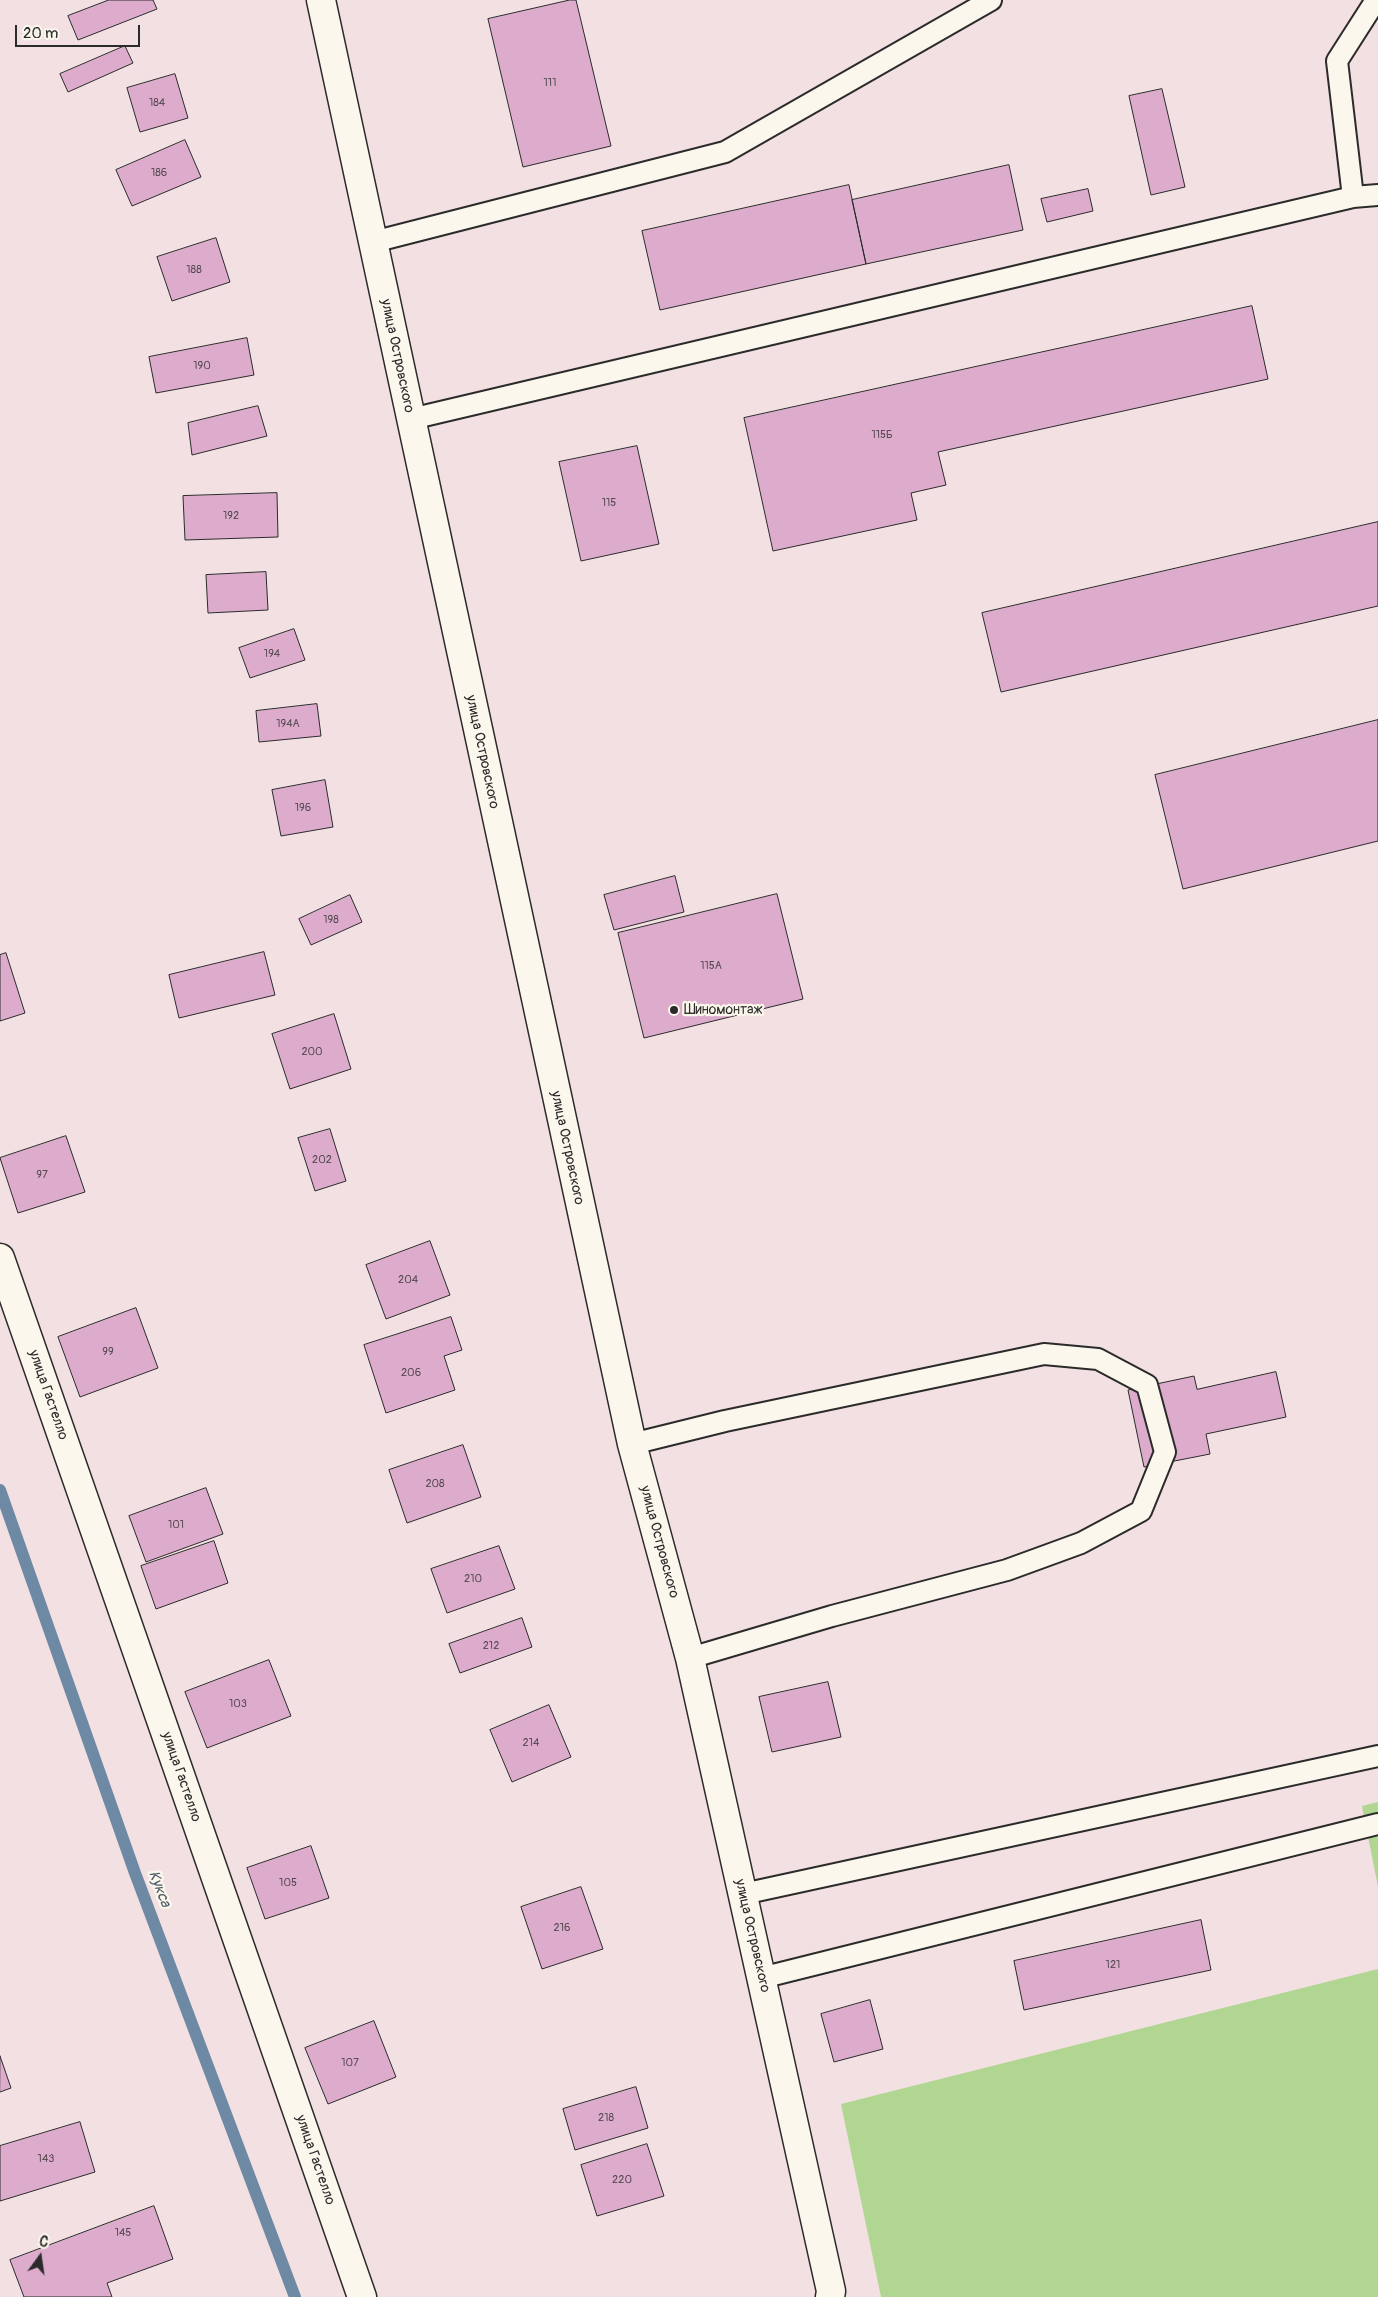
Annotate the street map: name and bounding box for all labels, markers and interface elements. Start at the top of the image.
scale bar [18,15,142,47]
text: 20 m [23,24,58,43]
house number: 111 [544,76,556,90]
house number: 184 [149,96,165,110]
house number: 186 [151,166,167,180]
house number: 188 [186,263,202,277]
street label: улица Островского [377,298,417,414]
house number: 190 [193,359,211,373]
house number: 115Б [871,428,893,442]
house number: 115 [602,496,616,510]
house number: 192 [223,509,239,523]
house number: 194 [264,647,280,661]
street label: улица Островского [462,694,502,810]
house number: 194А [276,717,300,731]
house number: 196 [295,801,311,815]
house number: 198 [323,913,339,927]
house number: 115А [700,959,722,973]
place label: Шиномонтаж [684,1002,762,1018]
marker: Шиномонтаж [668,1004,680,1016]
house number: 200 [301,1045,323,1059]
street label: улица Островского [547,1090,587,1206]
house number: 202 [312,1153,332,1167]
house number: 97 [36,1168,48,1182]
house number: 204 [398,1273,418,1287]
house number: 99 [102,1345,114,1359]
street label: улица Гастелло [25,1348,71,1442]
house number: 206 [401,1366,421,1380]
house number: 208 [425,1477,445,1491]
street label: улица Островского [636,1484,682,1600]
house number: 101 [168,1518,184,1532]
house number: 210 [464,1572,482,1586]
house number: 212 [483,1639,499,1653]
house number: 103 [229,1697,247,1711]
street label: улица Гастелло [158,1730,204,1824]
house number: 214 [523,1736,539,1750]
water label: Кукса [144,1868,174,1910]
house number: 105 [279,1876,297,1890]
street label: улица Островского [731,1878,773,1994]
house number: 216 [554,1921,570,1935]
house number: 121 [1106,1958,1120,1972]
house number: 107 [341,2056,359,2070]
house number: 218 [598,2111,614,2125]
street label: улица Гастелло [292,2113,338,2207]
house number: 143 [38,2152,54,2166]
house number: 220 [612,2173,632,2187]
house number: 145 [115,2226,131,2240]
north arrow [15,2232,65,2282]
text: С [37,2233,50,2251]

